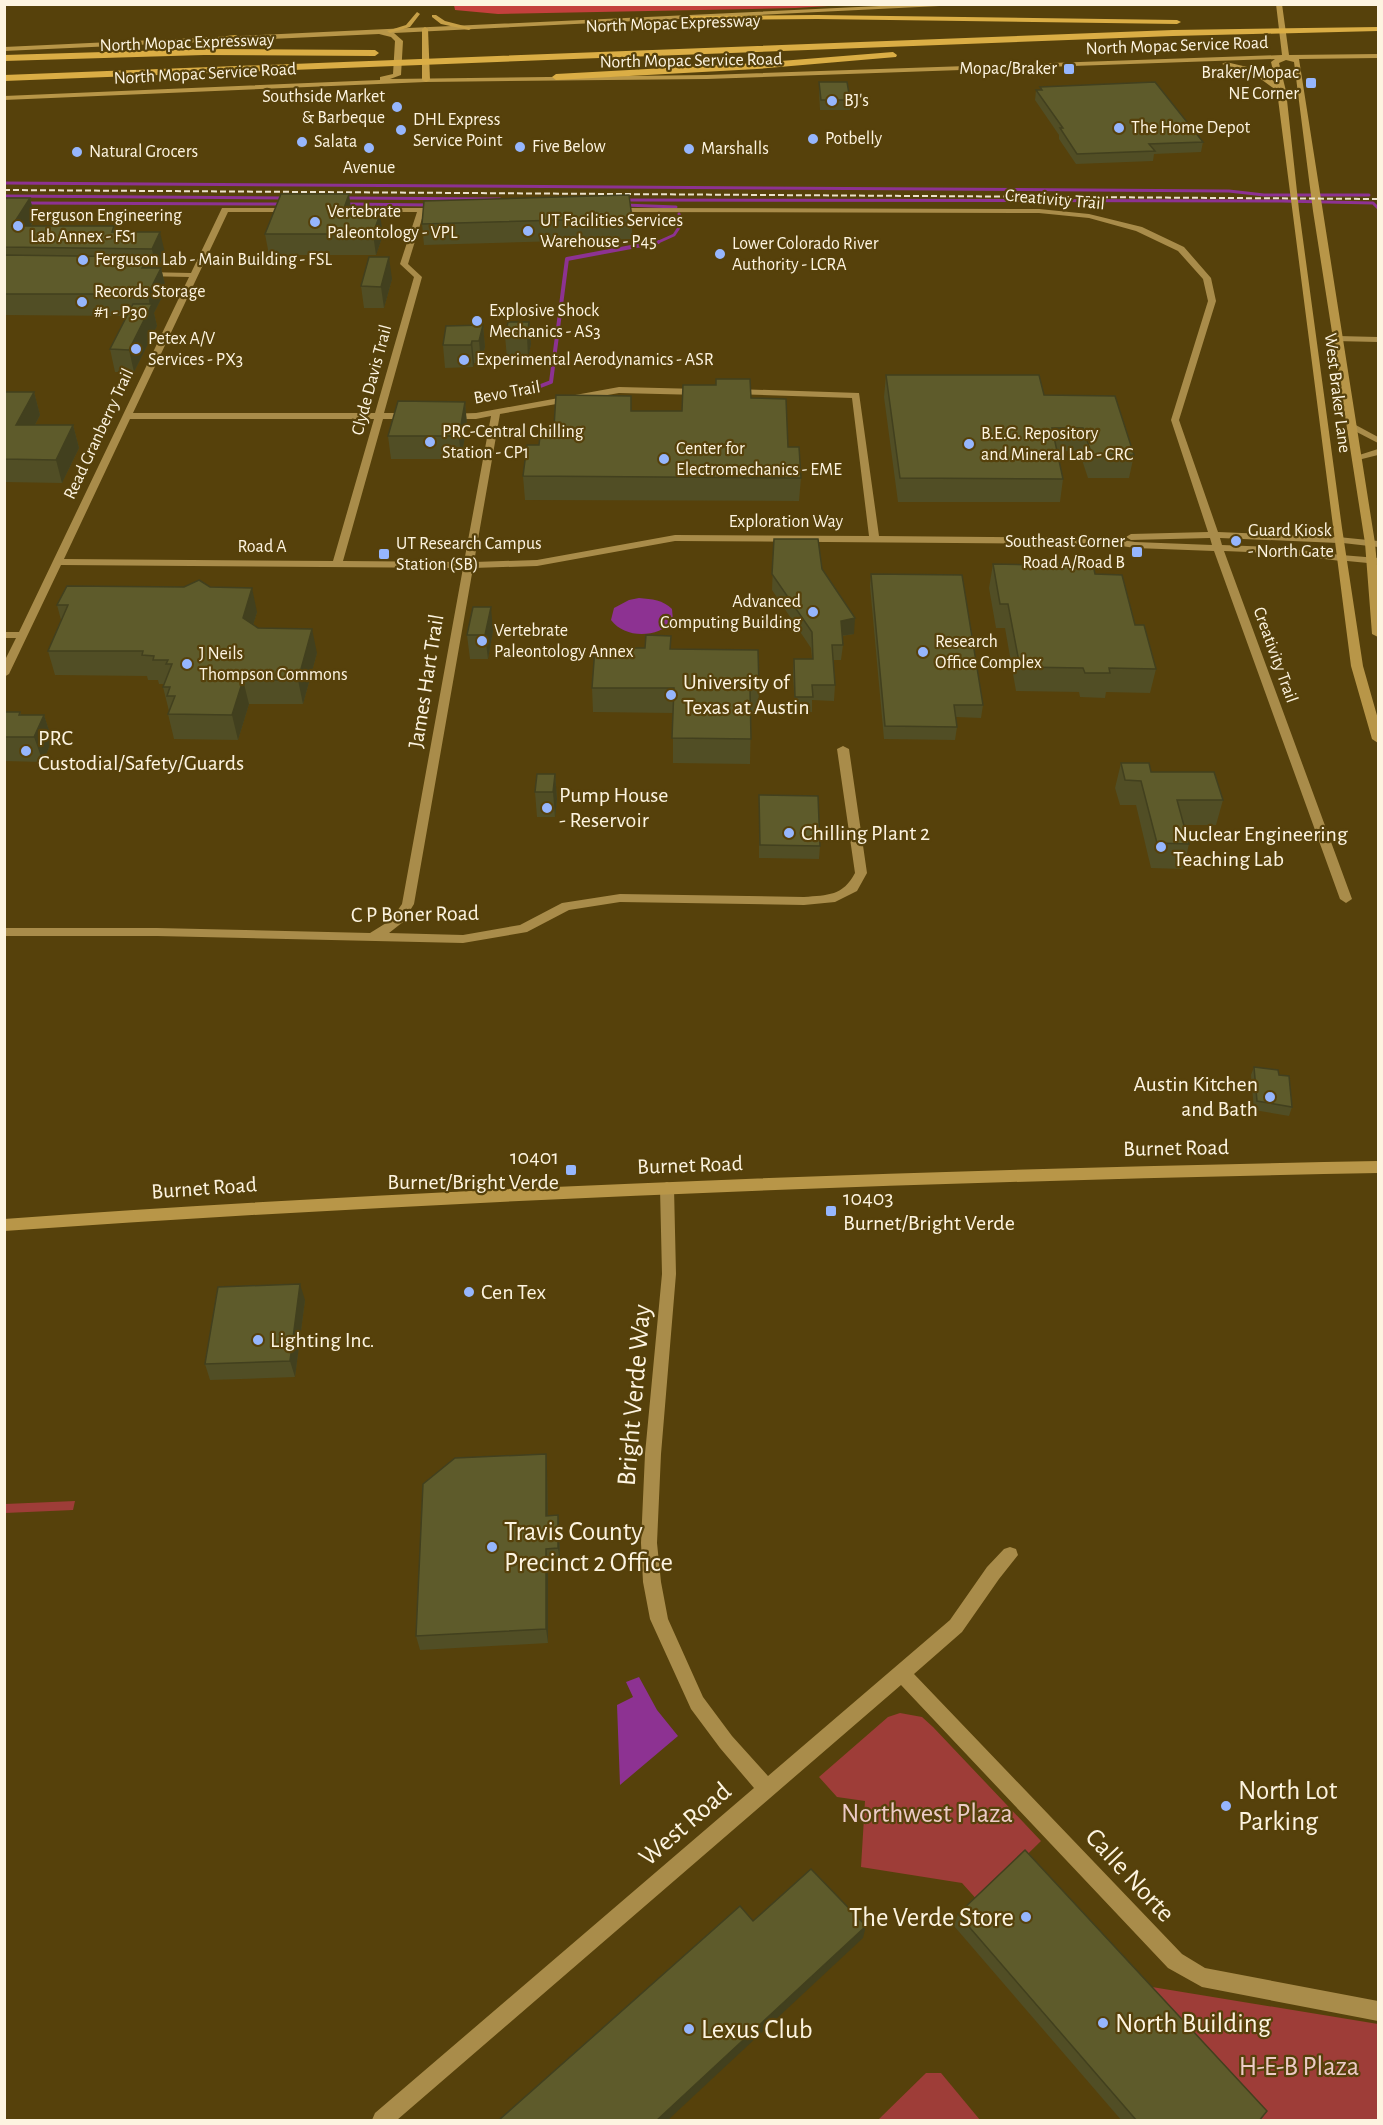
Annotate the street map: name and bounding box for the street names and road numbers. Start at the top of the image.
street label: North Mopac Expressway [585,12,761,36]
street label: North Mopac Expressway [99,31,275,55]
street label: North Mopac Service Road [1085,34,1269,58]
street label: North Mopac Service Road [599,50,783,72]
street label: North Mopac Service Road [113,60,297,88]
street label: Creativity Trail [1004,187,1106,213]
street label: Clyde Davis Trail [349,323,395,437]
street label: West Braker Lane [1321,332,1353,454]
street label: Read Granberry Trail [61,366,137,502]
street label: Bevo Trail [472,378,542,408]
street label: Exploration Way [729,513,844,531]
street label: Road A [237,538,287,556]
street label: Creativity Trail [1249,605,1301,705]
street label: James Hart Trail [405,612,447,750]
street label: C P Boner Road [351,902,479,926]
street label: Burnet Road [1123,1136,1229,1160]
street label: Burnet Road [637,1152,743,1178]
street label: Burnet Road [150,1173,258,1203]
street label: Bright Verde Way [613,1303,656,1487]
street label: West Road [634,1777,736,1871]
street label: Calle Norte [1080,1823,1180,1927]

